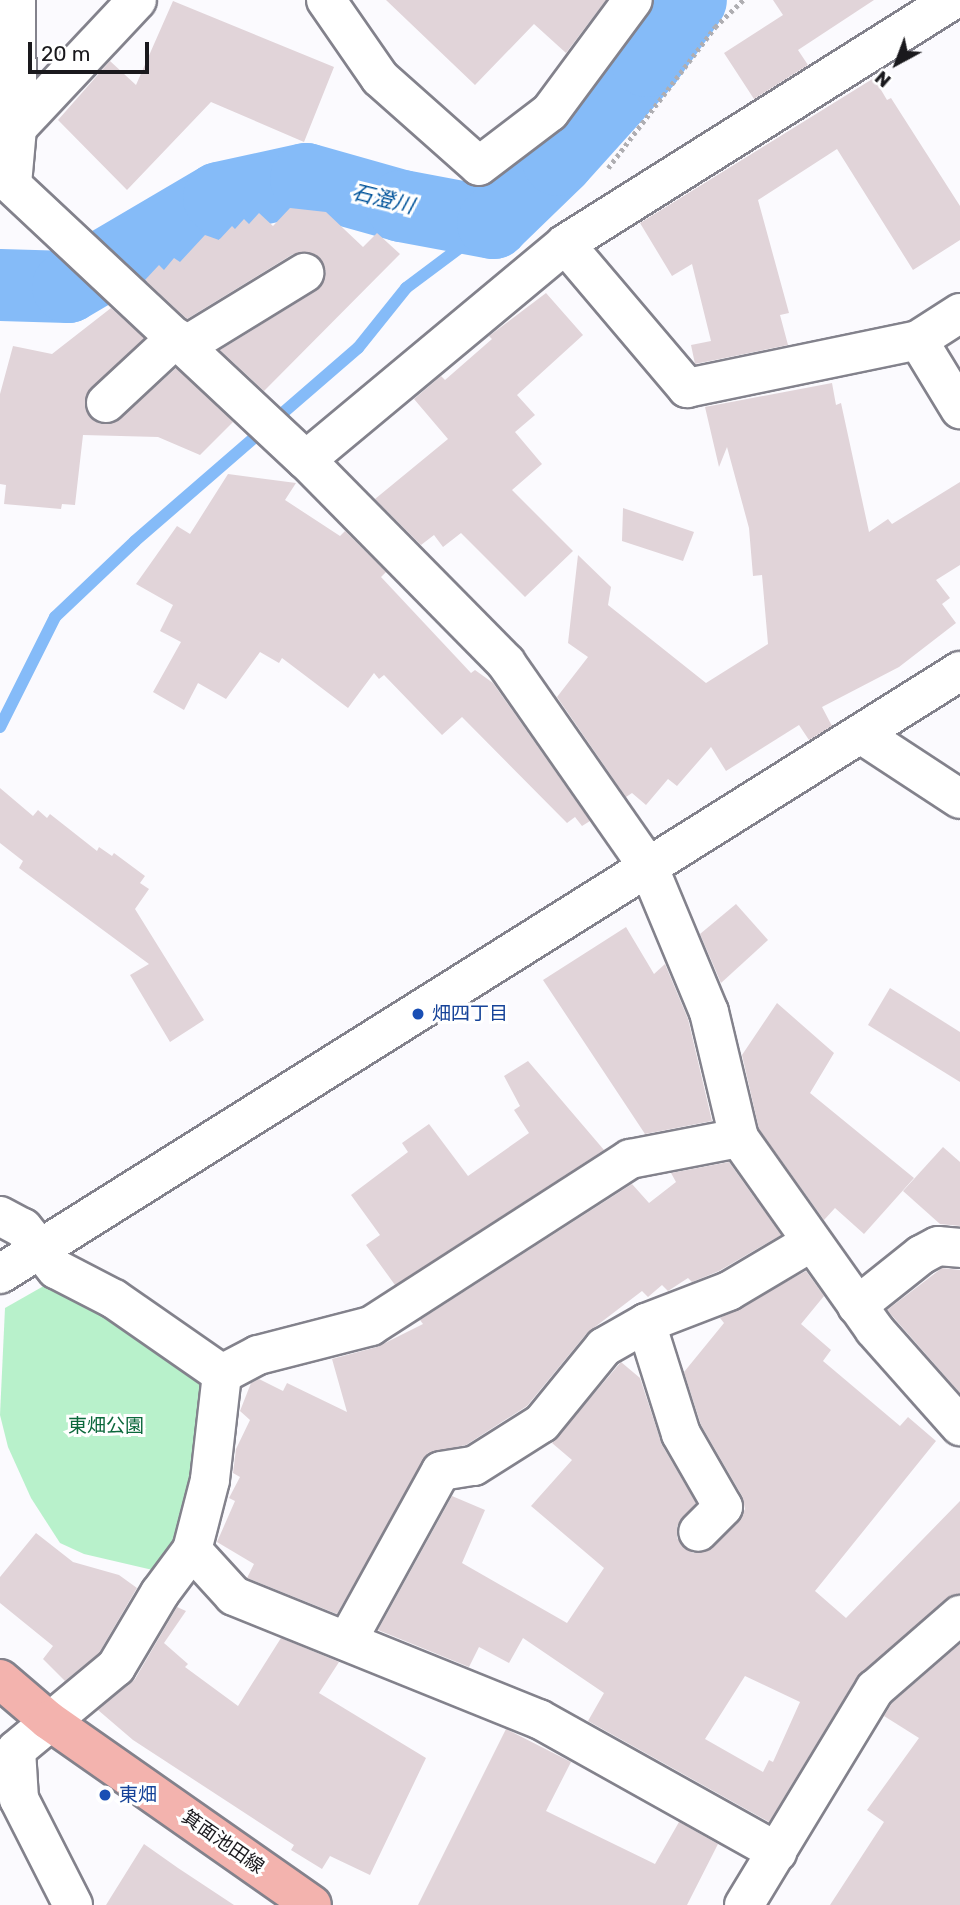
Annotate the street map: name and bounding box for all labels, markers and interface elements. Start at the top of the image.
scale bar [32,28,152,72]
north arrow [862,28,932,98]
text: 20 m [41,41,90,66]
text: N [870,66,896,92]
water label: 石澄川 [349,179,417,219]
place label: 畑四丁目 [432,1003,508,1025]
marker: 畑四丁目 [410,1006,426,1022]
park label: 東畑公園 [68,1415,144,1437]
place label: 東畑 [119,1784,157,1806]
marker: 東畑 [97,1787,113,1803]
street label: 箕面池田線 [178,1805,268,1879]

